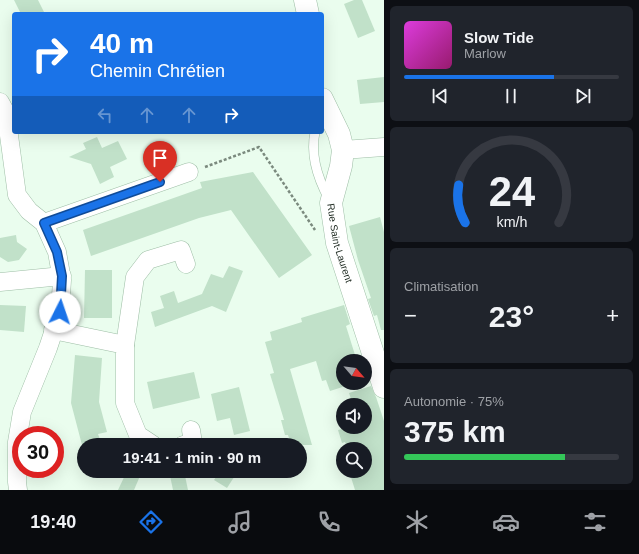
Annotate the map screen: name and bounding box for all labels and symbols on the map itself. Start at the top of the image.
pin [143,141,177,182]
street label: Rue Saint-Laurent [326,203,355,284]
position arrow [39,291,81,333]
north arrow [336,354,372,390]
speed limit sign: 30 [12,426,64,478]

